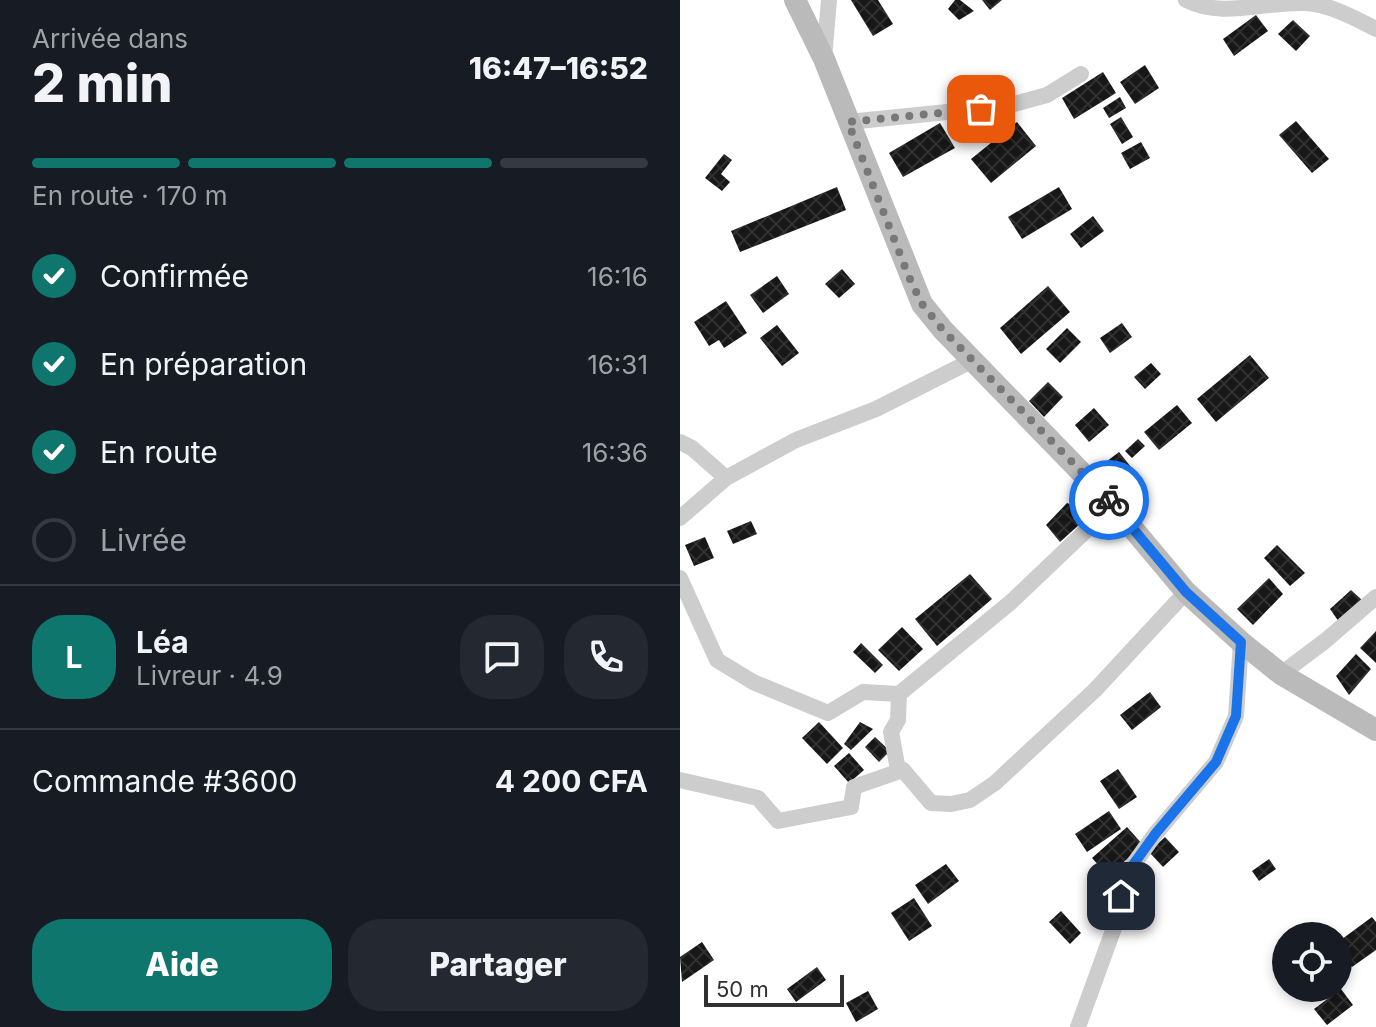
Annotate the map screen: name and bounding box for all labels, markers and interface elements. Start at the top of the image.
text: Arrivée dans [32,23,188,54]
text: 16:47–16:52 [469,50,648,86]
text: 2 min [32,52,173,115]
pin [947,75,1015,143]
icon: bag [959,87,1003,131]
text: En route · 170 m [32,180,228,211]
icon: check [32,254,76,298]
text: Confirmée [100,258,249,294]
text: 16:16 [587,261,648,292]
icon: check [32,342,76,386]
text: En préparation [100,346,307,382]
text: 16:31 [587,349,648,380]
icon: check [32,430,76,474]
text: En route [100,434,218,470]
text: 16:36 [582,437,648,468]
courier [1069,460,1149,540]
icon: bike [1087,478,1131,522]
text: Livrée [100,522,187,558]
button: chat [460,615,544,699]
button: phone [564,615,648,699]
text: Léa [136,624,189,660]
text: L [66,639,82,675]
text: Livreur · 4.9 [136,660,283,691]
text: Commande #3600 [32,763,297,799]
text: 4 200 CFA [495,763,648,799]
pin [1087,862,1155,930]
icon: home [1099,874,1143,918]
button: Aide [32,919,332,1011]
button: Partager [348,919,648,1011]
map controls [1272,922,1352,1002]
button: locate [1272,922,1352,1002]
scale bar [704,971,844,1007]
text: 50 m [716,976,769,1002]

